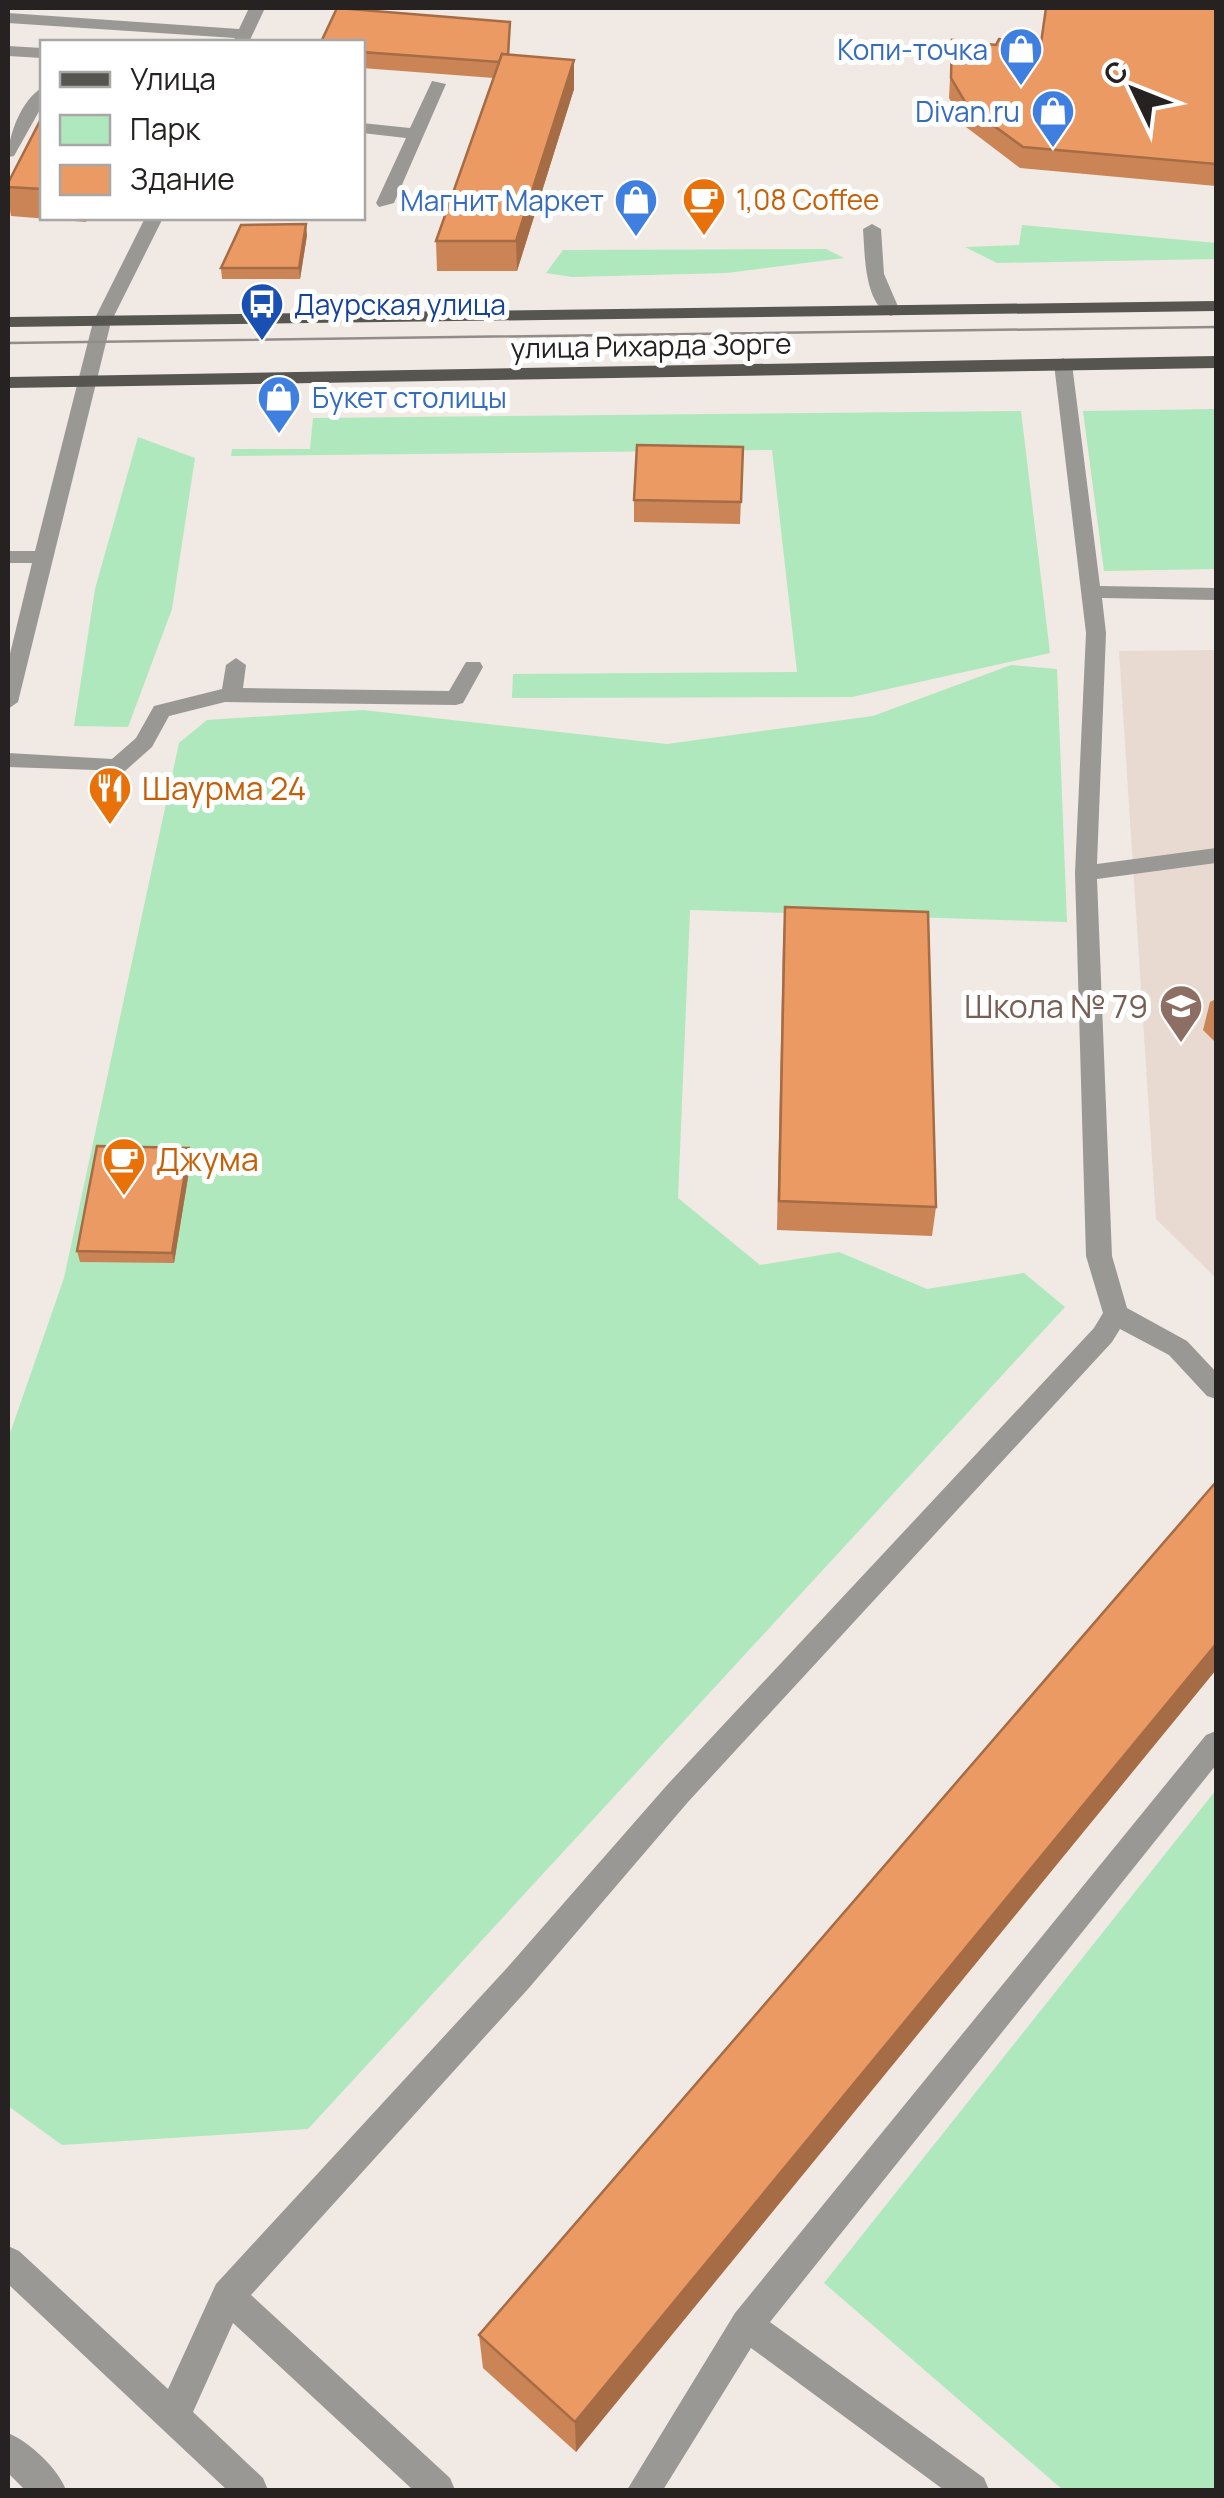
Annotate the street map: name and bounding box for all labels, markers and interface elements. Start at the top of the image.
shop icon: Копи-точка [998,26,1044,87]
place label: Копи-точка [837,30,988,68]
legend [40,40,365,220]
north arrow [1084,40,1184,140]
text: С [1094,52,1136,93]
text: Улица [130,58,216,99]
shop icon: Divan.ru [1030,88,1076,149]
place label: Divan.ru [915,92,1020,130]
text: Парк [130,108,201,149]
text: Здание [130,158,235,199]
cafe icon: 1,08 Coffee [681,176,727,237]
shop icon: Магнит Маркет [613,177,659,238]
place label: 1,08 Coffee [736,180,880,218]
place label: Магнит Маркет [400,181,604,219]
bus stop icon: Даурская улица [239,281,285,342]
place label: Даурская улица [294,285,506,323]
street label: улица Рихарда Зорге [510,324,792,366]
shop icon: Букет столицы [256,374,302,435]
place label: Букет столицы [312,378,507,416]
restaurant icon: Шаурма 24 [87,765,133,826]
place label: Шаурма 24 [142,766,306,810]
school or university icon: Школа № 79 [1158,983,1204,1044]
place label: Школа № 79 [964,984,1148,1028]
cafe icon: Джума [101,1136,147,1197]
place label: Джума [156,1137,259,1181]

